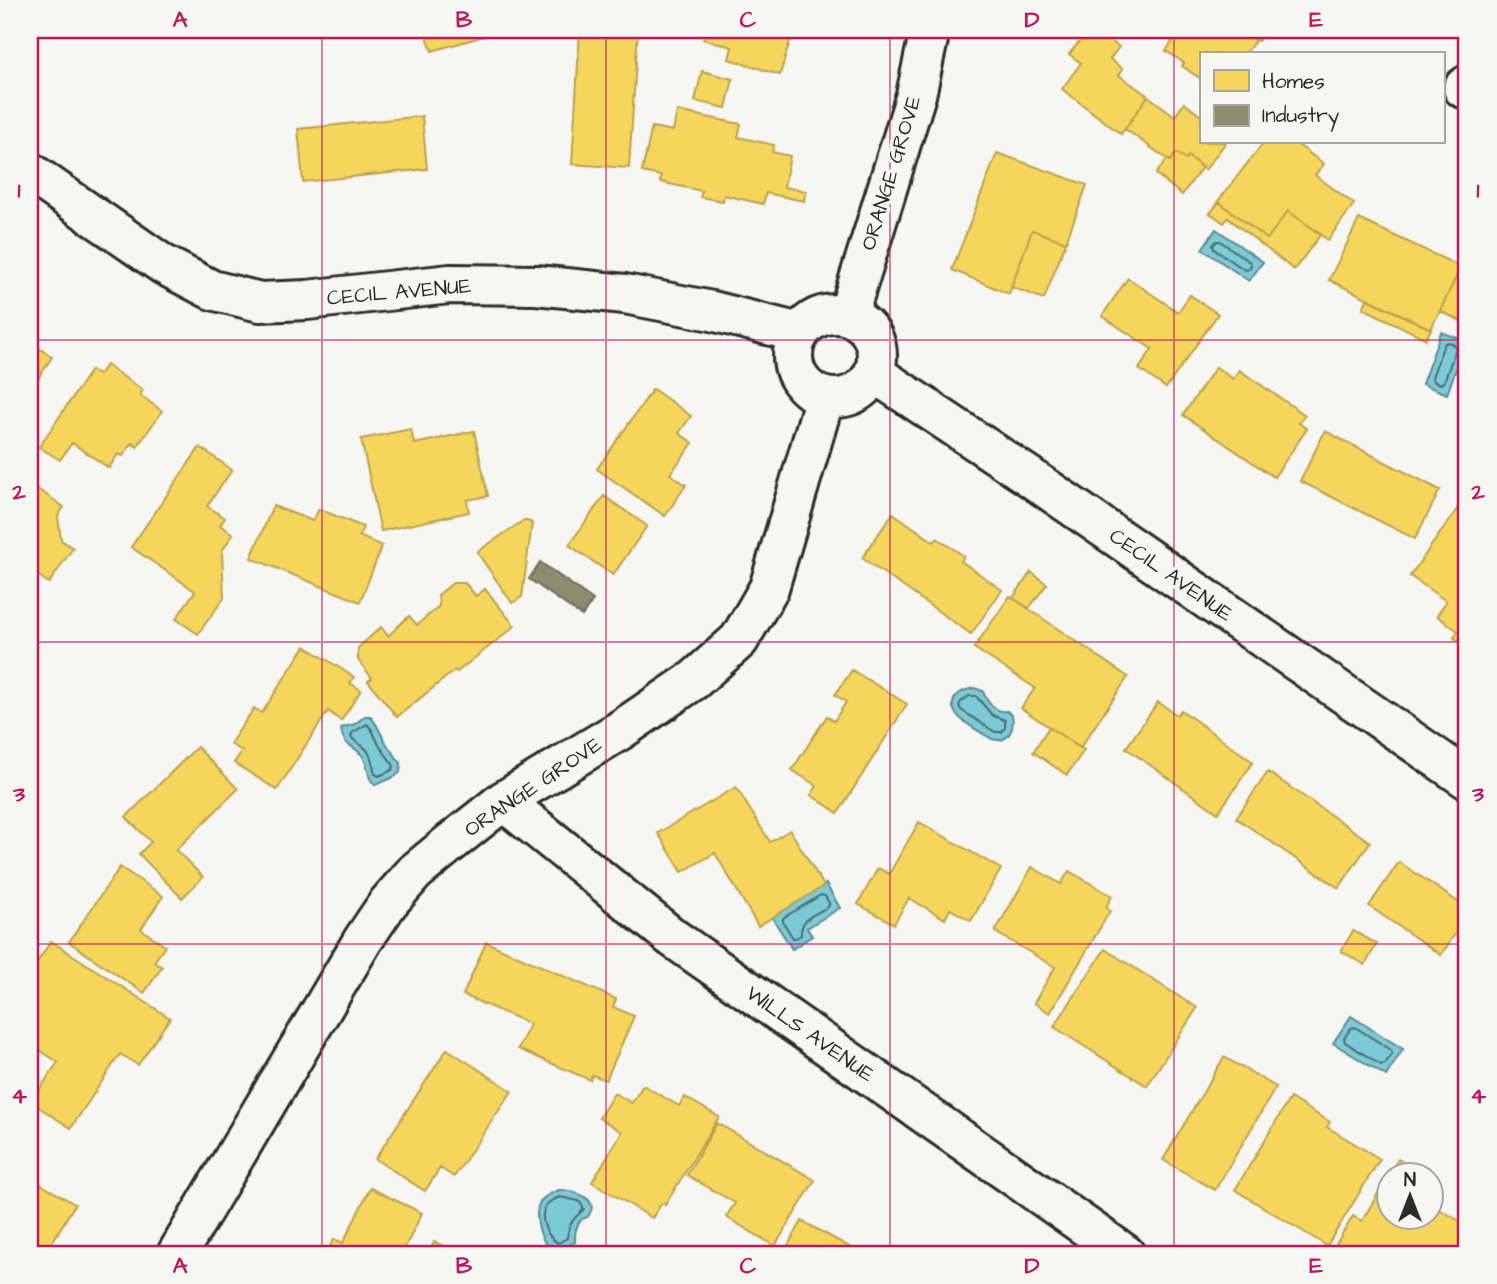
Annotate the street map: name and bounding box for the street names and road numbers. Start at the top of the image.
street label: ORANGE GROVE [854,92,928,254]
street label: CECIL AVENUE [326,271,473,313]
street label: CECIL AVENUE [1103,522,1239,629]
street label: ORANGE GROVE [458,730,608,844]
street label: WILLS AVENUE [740,979,880,1089]

